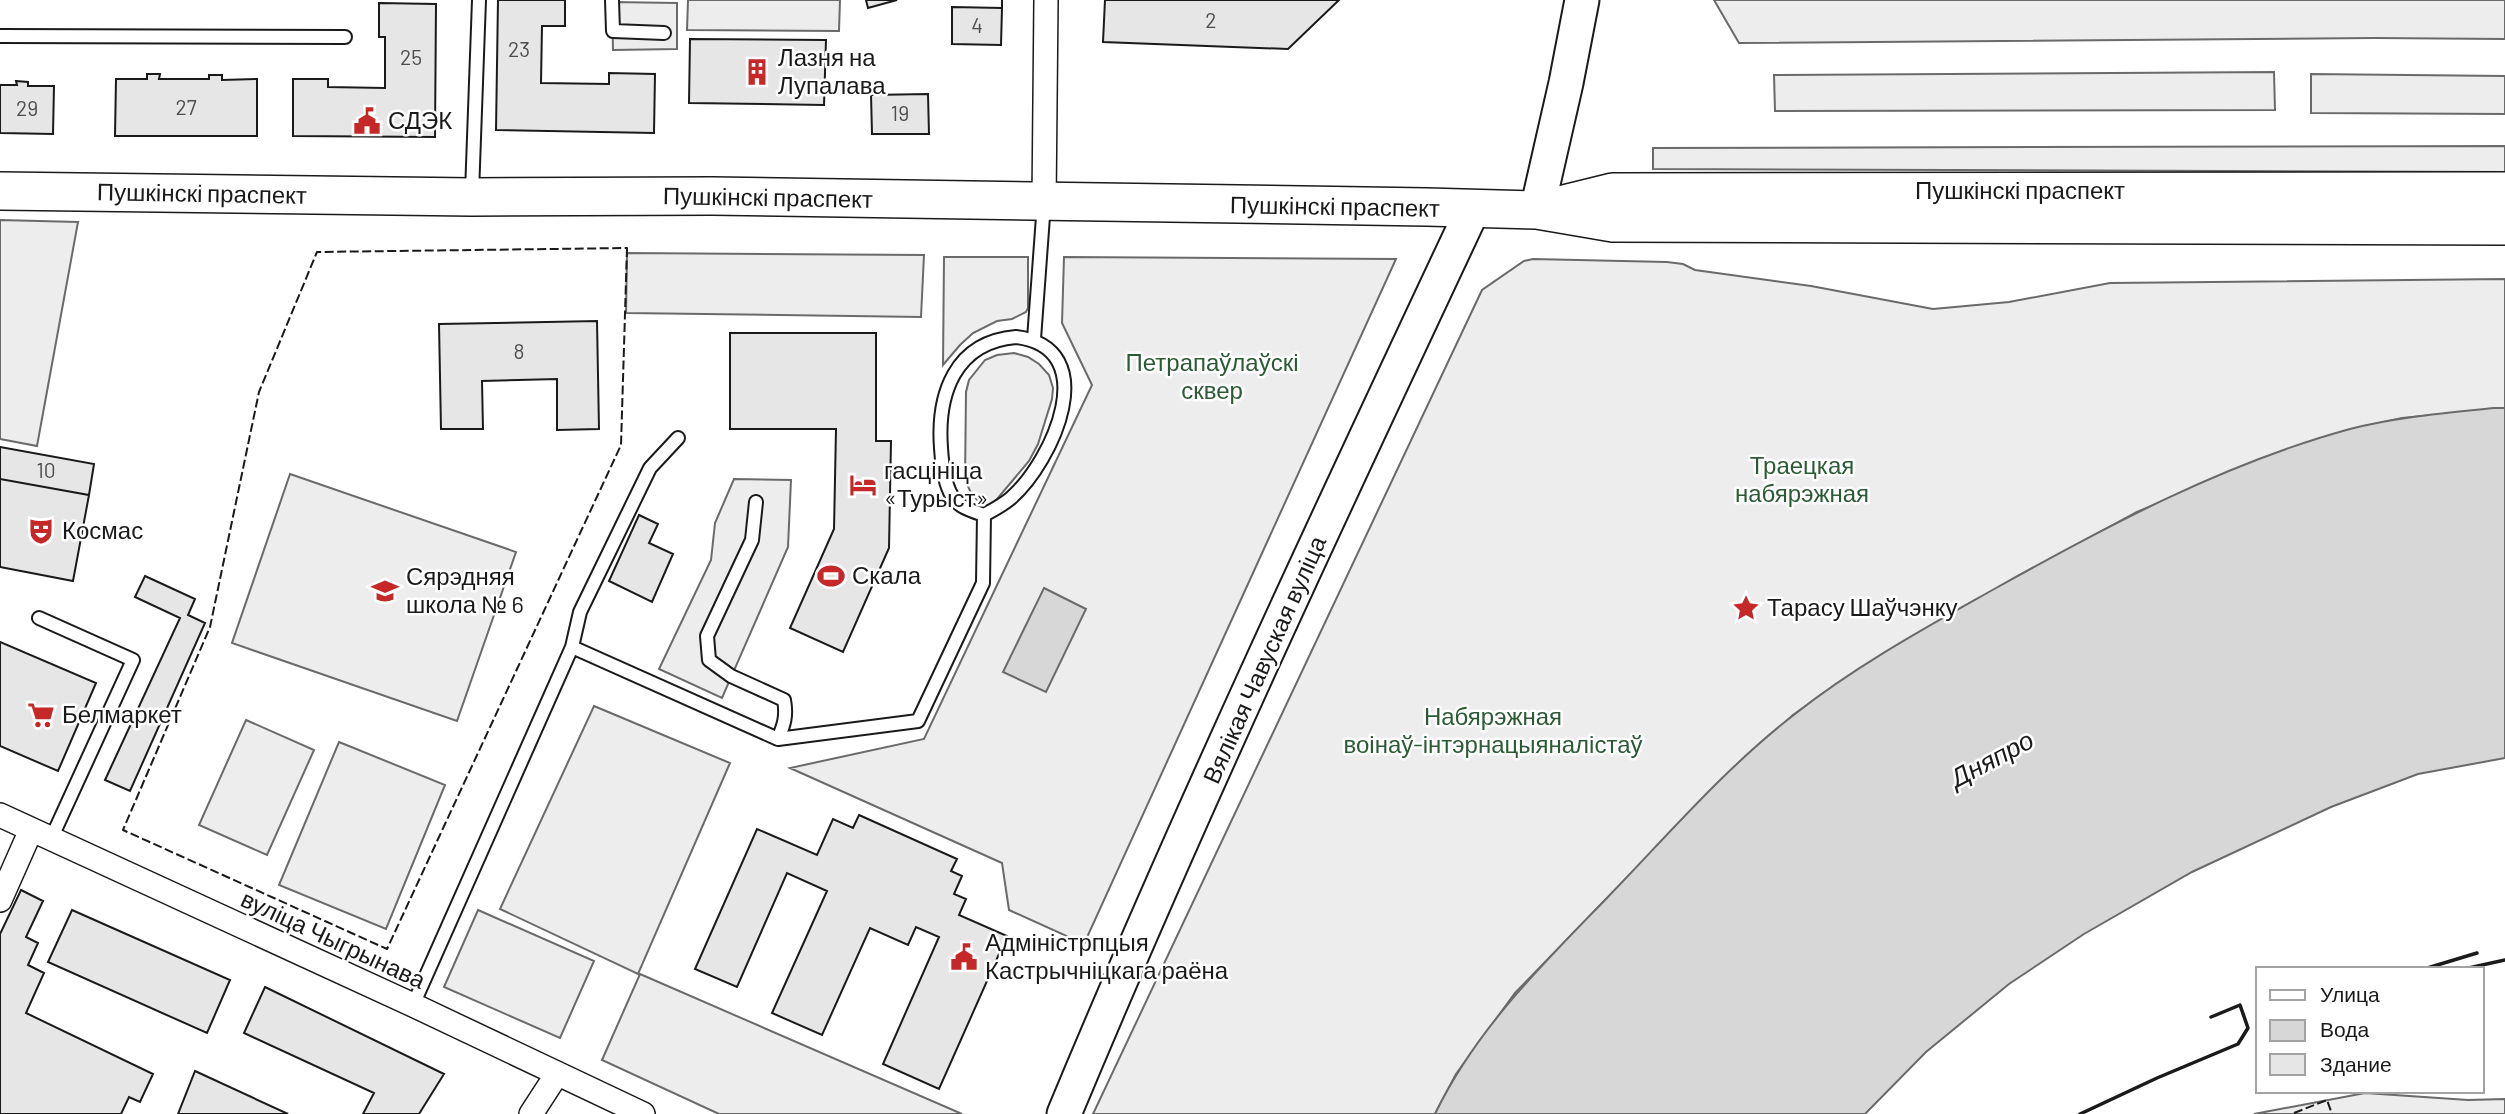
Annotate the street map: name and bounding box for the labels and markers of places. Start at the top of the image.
place label: Лазня на Лупалава [778,42,886,99]
building icon: Лазня на Лупалава [742,57,772,87]
place label: СДЭК [388,105,452,134]
public building icon: СДЭК [352,106,382,136]
place label: гасцініца «Турыст» [884,455,989,512]
hotel icon: гасцініца «Турыст» [848,470,878,500]
place label: Космас [62,515,143,544]
theatre icon: Космас [26,516,56,546]
place label: Скала [852,560,922,589]
place label: Сярэдняя школа № 6 [406,561,524,618]
sports icon: Скала [816,561,846,591]
school or university icon: Сярэдняя школа № 6 [370,576,400,606]
place label: Тарасу Шаўчэнку [1767,592,1958,621]
place icon: Тарасу Шаўчэнку [1731,593,1761,623]
place label: Белмаркет [62,699,182,728]
supermarket icon: Белмаркет [26,700,56,730]
place label: Адміністрпцыя Кастрычніцкага раёна [985,927,1229,984]
public building icon: Адміністрпцыя Кастрычніцкага раёна [949,942,979,972]

